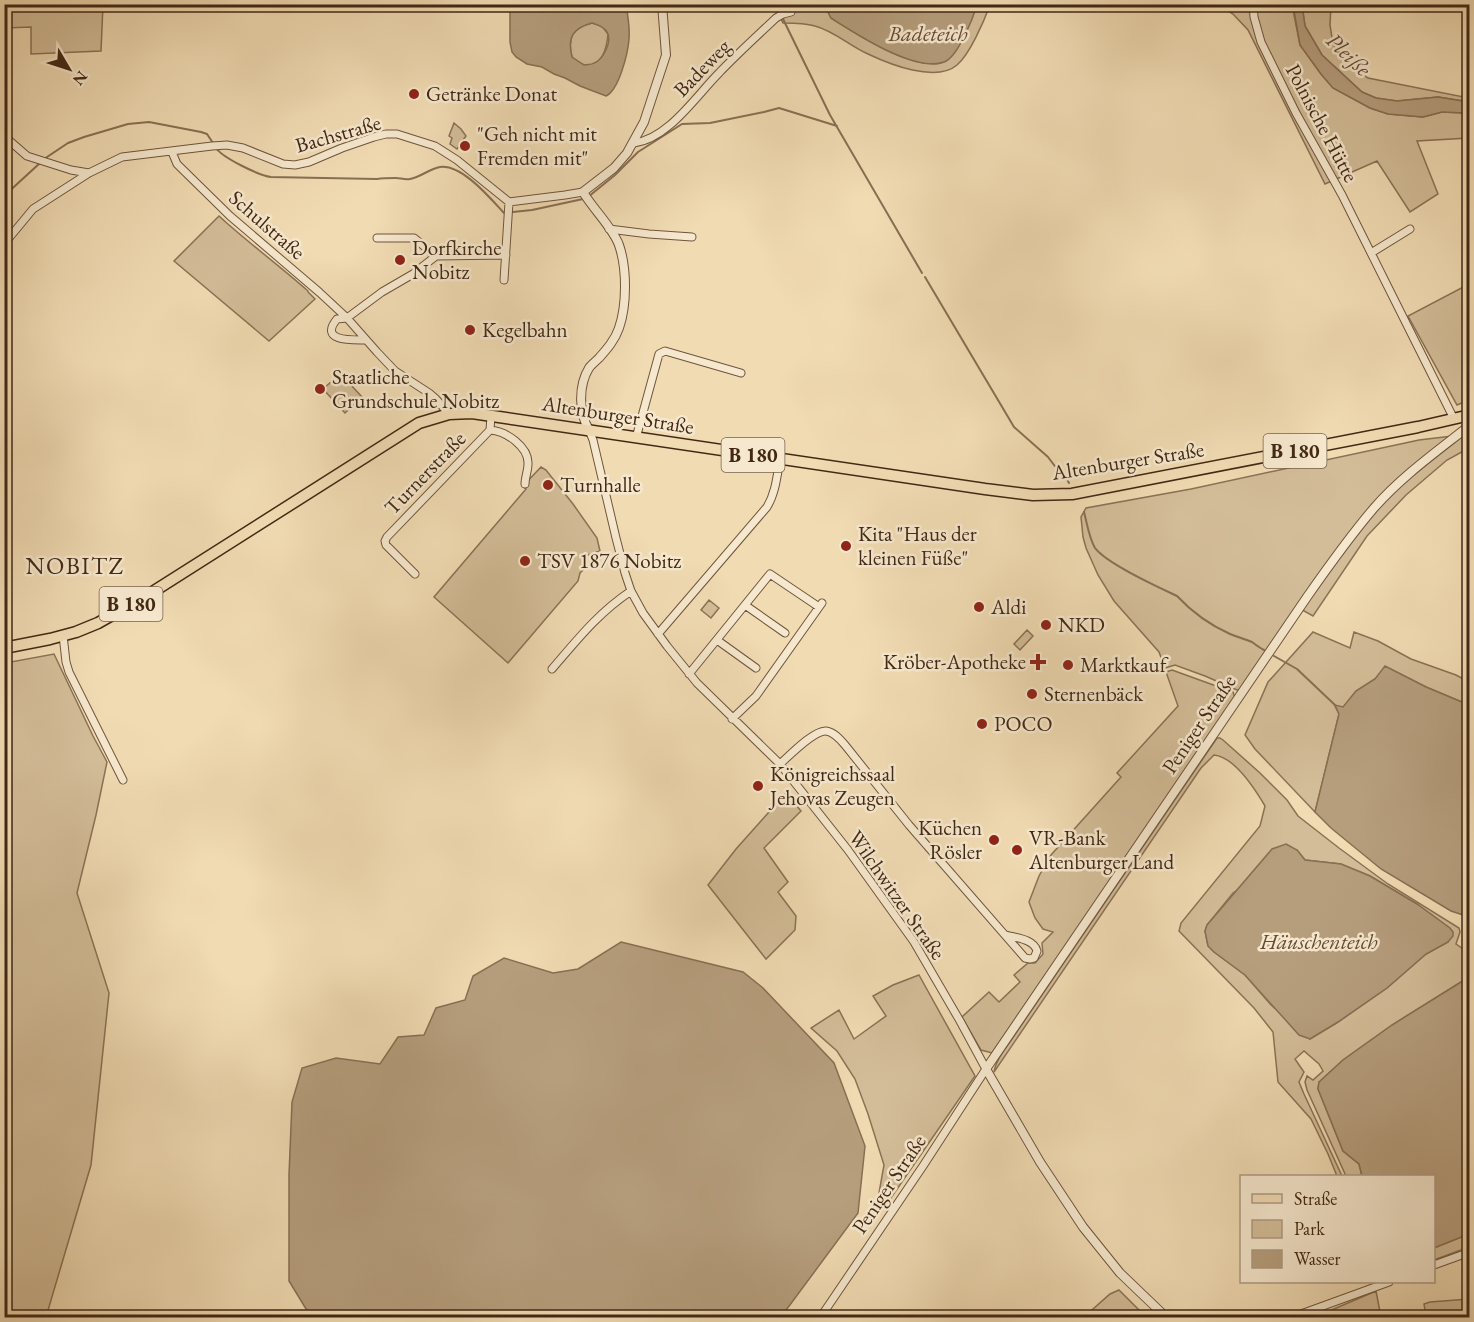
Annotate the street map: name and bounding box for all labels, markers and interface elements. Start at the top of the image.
water label: Badeteich [887,19,968,48]
water label: Pleiße [1320,26,1378,83]
street label: Badeweg [667,32,737,102]
north arrow [39,39,99,99]
street label: Polnische Hütte [1280,59,1365,186]
text: N [68,66,93,90]
place label: Getränke Donat [426,80,558,107]
marker: Getränke Donat [407,87,421,101]
street label: Bachstraße [292,108,384,159]
place label: "Geh nicht mit Fremden mit" [477,120,597,171]
marker: "Geh nicht mit Fremden mit" [458,139,472,153]
street label: Schulstraße [223,184,311,265]
place label: Dorfkirche Nobitz [412,234,501,285]
marker: Dorfkirche Nobitz [393,253,407,267]
place label: Kegelbahn [482,316,568,343]
marker: Kegelbahn [463,323,477,337]
place label: Staatliche Grundschule Nobitz [332,363,499,414]
marker: Staatliche Grundschule Nobitz [313,382,327,396]
street label: Altenburger Straße [539,389,696,440]
street label: Turnerstraße [378,425,471,520]
road number: B 180 [1264,434,1326,468]
street label: Altenburger Straße [1049,435,1206,486]
road number: B 180 [722,438,784,472]
place label: Turnhalle [560,471,641,498]
marker: Turnhalle [541,478,555,492]
place label: Kita "Haus der kleinen Füße" [858,520,977,571]
marker: Kita "Haus der kleinen Füße" [839,539,853,553]
place label: TSV 1876 Nobitz [537,547,681,574]
district label: NOBITZ [25,550,125,581]
marker: TSV 1876 Nobitz [518,554,532,568]
road number: B 180 [100,587,162,621]
place label: Aldi [990,593,1026,620]
marker: Aldi [972,600,986,614]
place label: NKD [1058,611,1105,638]
marker: NKD [1039,618,1053,632]
place label: Kröber-Apotheke [883,648,1026,675]
place label: Marktkauf [1080,651,1169,678]
marker: Kröber-Apotheke [1031,655,1045,669]
marker: Marktkauf [1061,658,1075,672]
street label: Peniger Straße [1156,669,1242,779]
place label: Sternenbäck [1044,680,1144,707]
marker: Sternenbäck [1025,687,1039,701]
place label: POCO [994,710,1053,737]
marker: POCO [975,717,989,731]
place label: Königreichssaal Jehovas Zeugen [768,760,895,811]
marker: Königreichssaal Jehovas Zeugen [751,779,765,793]
place label: Küchen Rösler [918,814,982,865]
place label: VR-Bank Altenburger Land [1028,824,1175,875]
street label: Wilchwitzer Straße [843,825,952,965]
marker: Küchen Rösler [987,833,1001,847]
marker: VR-Bank Altenburger Land [1010,843,1024,857]
water label: Häuschenteich [1259,927,1378,956]
street label: Peniger Straße [846,1129,932,1239]
legend [1240,1175,1435,1283]
text: Straße [1294,1187,1337,1210]
text: Park [1294,1217,1325,1240]
text: Wasser [1294,1247,1341,1270]

